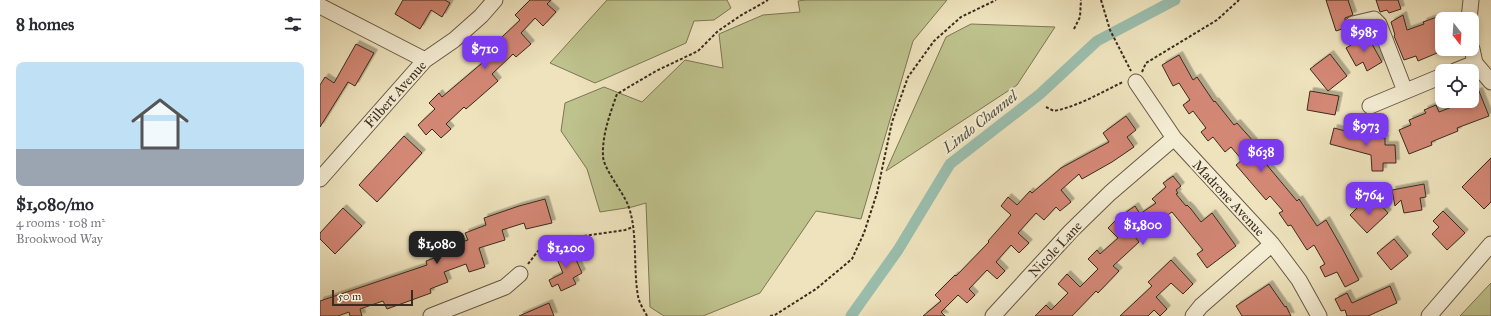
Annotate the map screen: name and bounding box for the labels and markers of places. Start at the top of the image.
pin: $985 [1340,19,1388,53]
pin: $710 [461,36,509,70]
pin: $973 [1342,113,1390,147]
pin: $638 [1237,139,1285,173]
pin: $764 [1345,182,1393,216]
pin: $1,800 [1110,212,1176,246]
pin: $1,080 [404,231,470,265]
pin: $1,200 [533,235,599,269]

